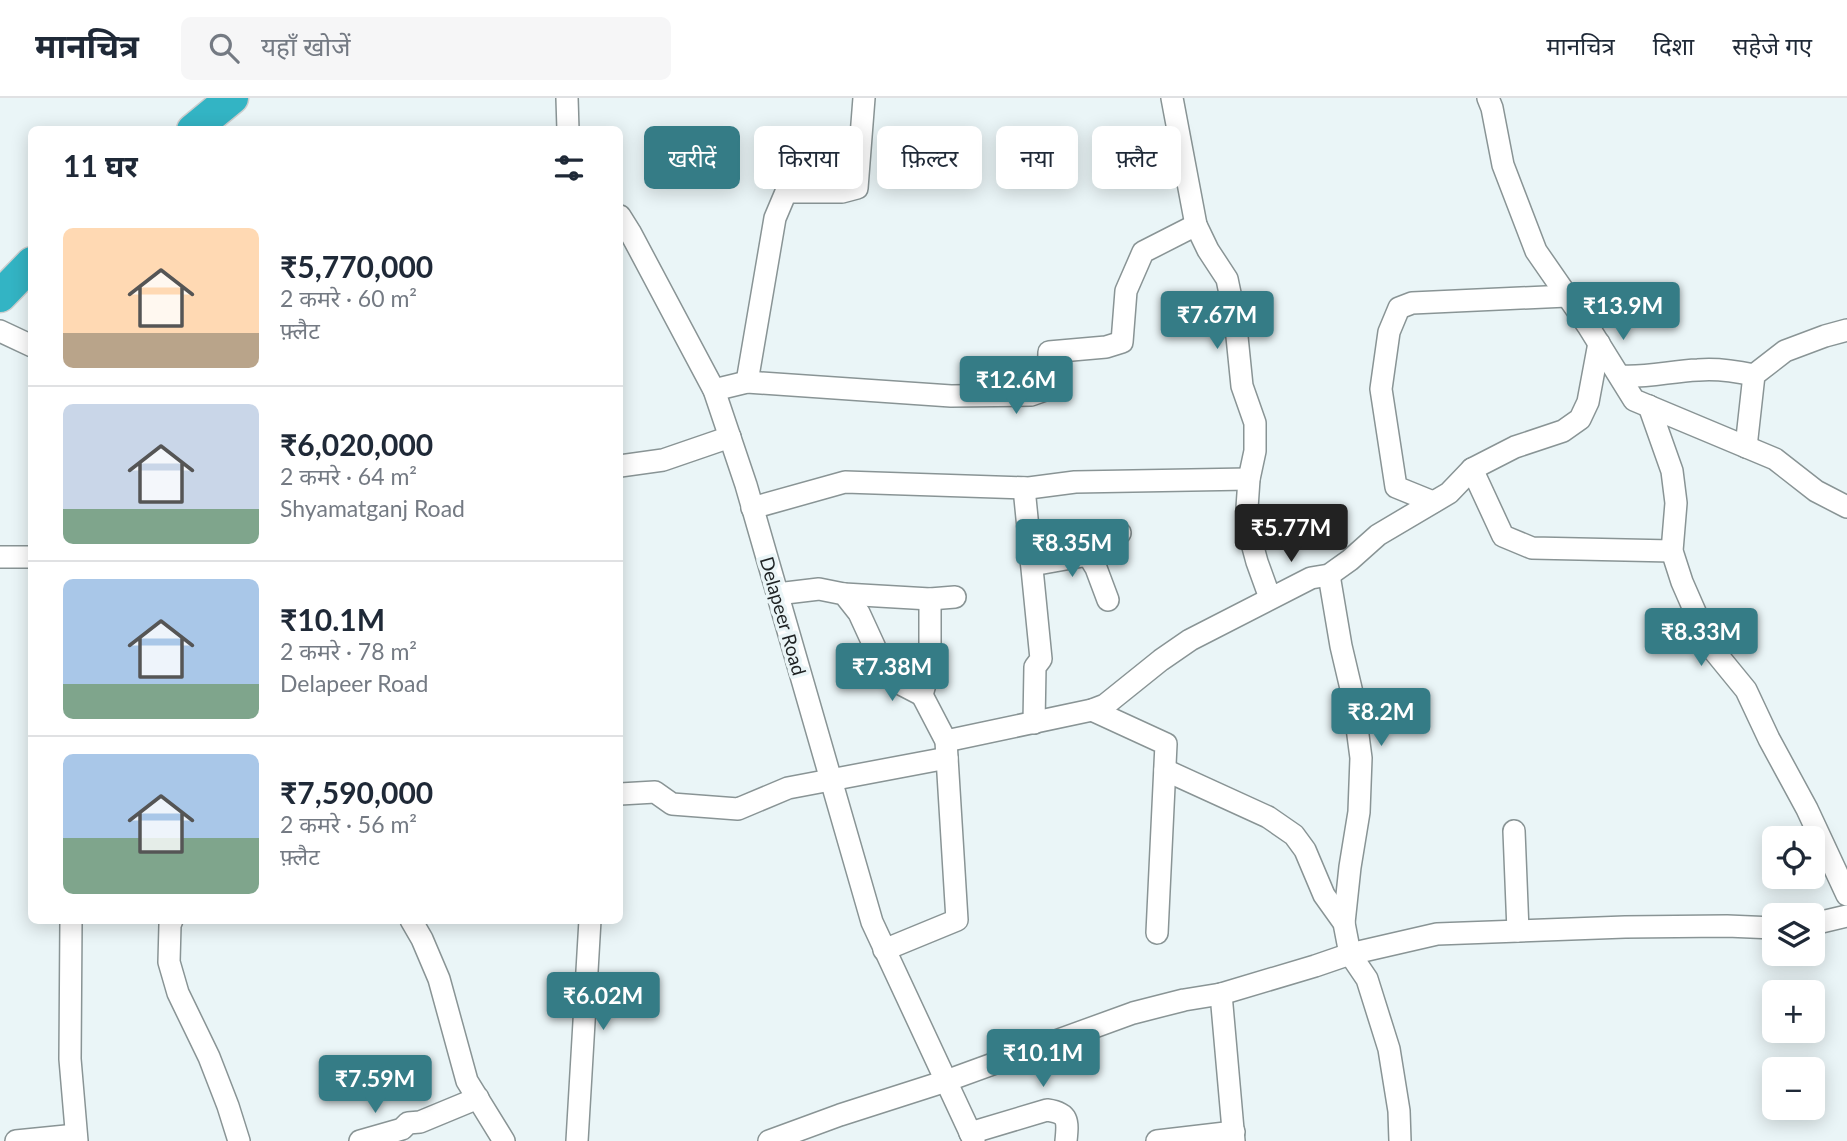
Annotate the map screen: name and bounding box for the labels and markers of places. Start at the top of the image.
pin: ₹13.9M [1566,282,1680,342]
pin: ₹7.67M [1160,292,1274,351]
pin: ₹12.6M [959,356,1073,416]
pin: ₹5.77M [1234,504,1348,564]
pin: ₹8.35M [1015,519,1129,579]
pin: ₹8.33M [1644,608,1758,668]
pin: ₹7.38M [835,644,949,703]
pin: ₹8.2M [1332,688,1430,748]
pin: ₹6.02M [546,972,660,1032]
pin: ₹10.1M [986,1030,1100,1089]
pin: ₹7.59M [318,1056,432,1115]

